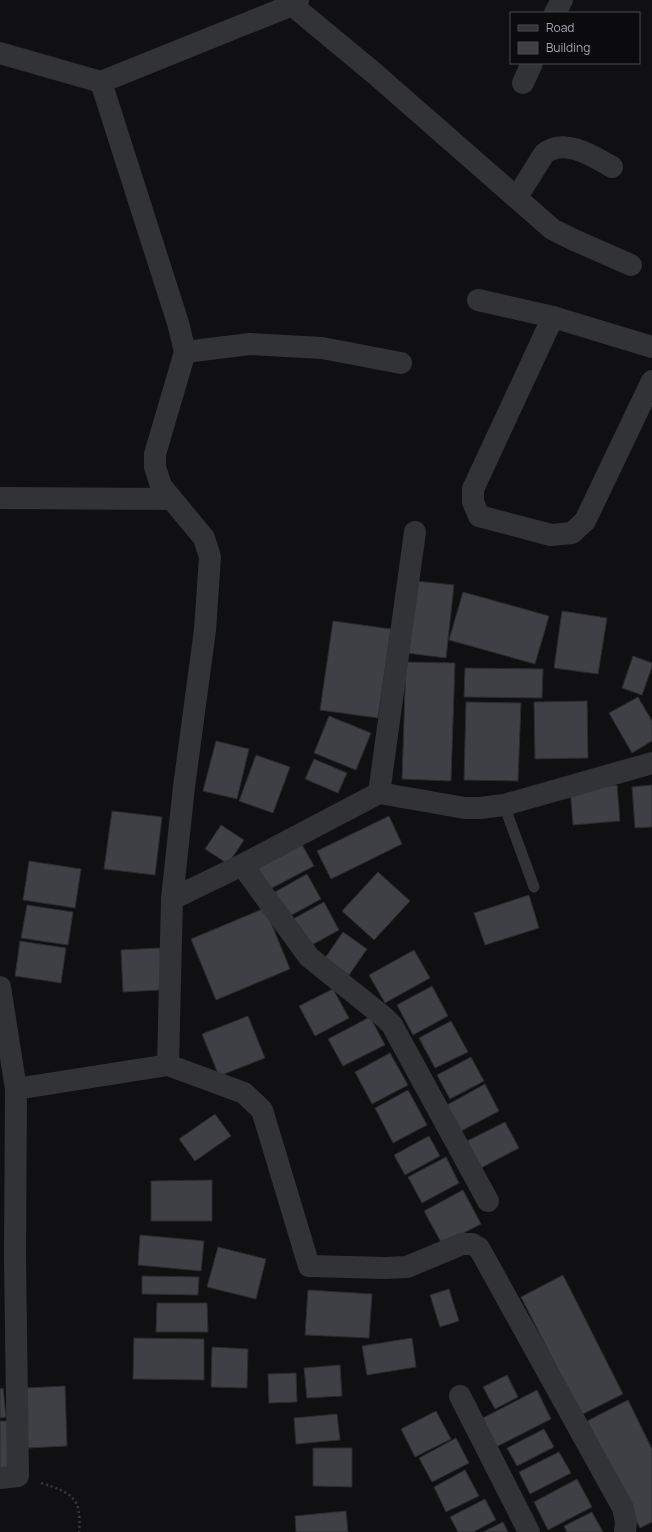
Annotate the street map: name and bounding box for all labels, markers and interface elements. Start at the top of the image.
legend [510,12,640,64]
text: Road [546,19,574,36]
text: Building [546,39,590,56]

